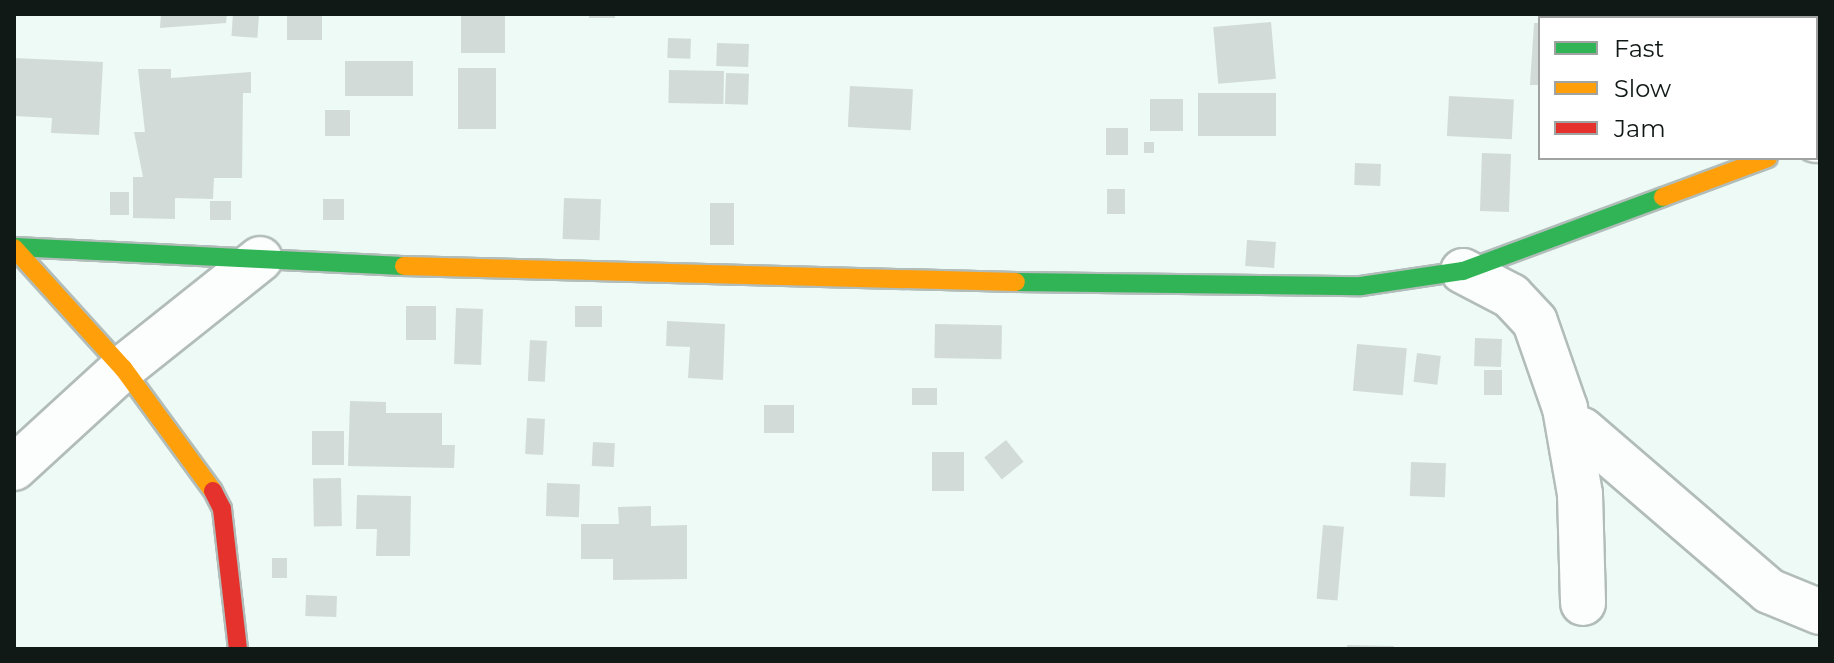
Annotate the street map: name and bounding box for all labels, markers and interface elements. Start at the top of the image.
legend [1538,16,1818,160]
text: Fast [1614,34,1664,63]
text: Slow [1614,74,1671,103]
text: Jam [1614,114,1666,143]

